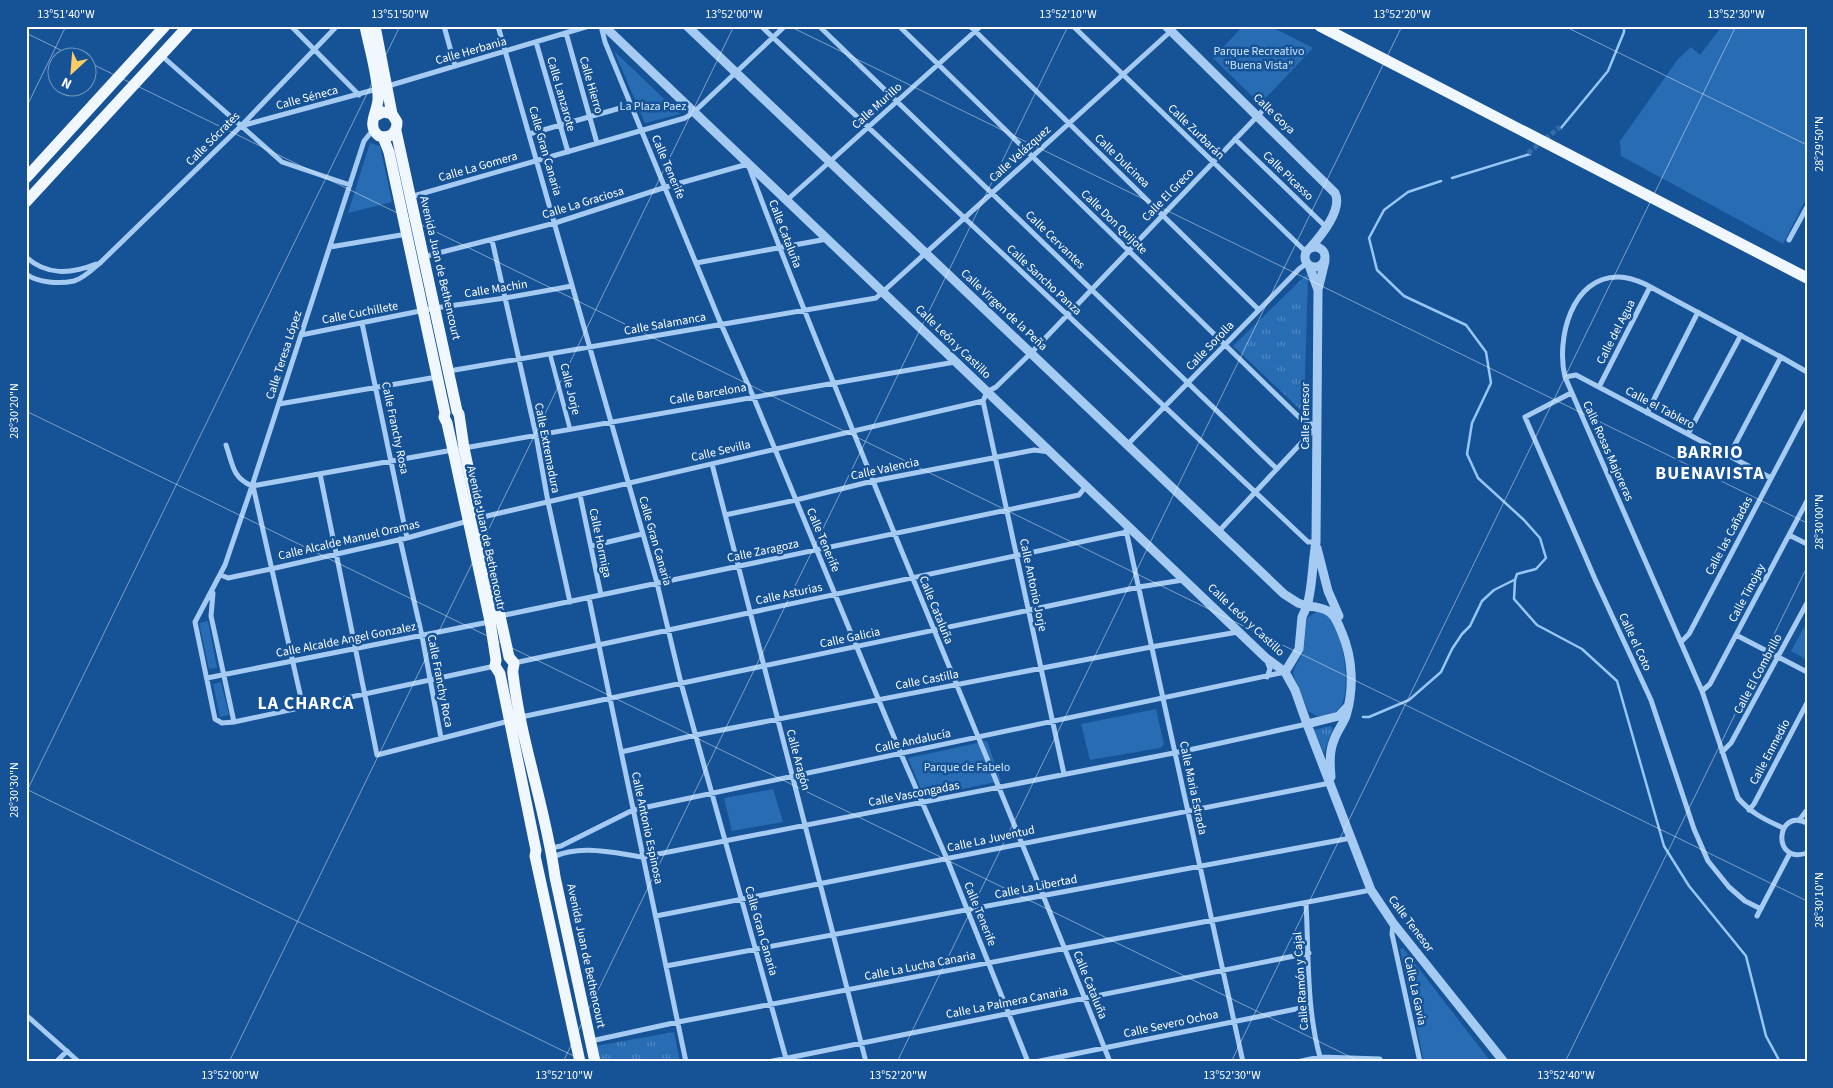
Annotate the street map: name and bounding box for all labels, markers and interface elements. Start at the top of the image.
text: 13°51'40"W [37,6,95,23]
text: 13°51'50"W [371,6,429,23]
text: 13°52'00"W [705,6,763,23]
text: 13°52'10"W [1039,6,1097,23]
text: 13°52'20"W [1373,6,1431,23]
text: 13°52'30"W [1707,6,1765,23]
street label: Calle Herbania [433,33,509,69]
park label: Parque Recreativo "Buena Vista" [1214,43,1304,74]
north arrow [48,48,98,98]
street label: Calle Hierro [575,54,607,116]
street label: Calle Lanzarote [542,55,580,133]
text: N [58,72,75,94]
street label: Calle Murillo [848,79,906,133]
street label: Calle Séneca [274,82,340,114]
street label: Calle Goya [1249,90,1299,138]
park label: La Plaza Paez [620,98,686,115]
street label: Calle Zurbarán [1164,100,1228,164]
street label: Calle Gran Canaria [524,104,566,198]
street label: Calle Sócrates [182,108,244,170]
text: 28°29'50"N [1811,116,1828,172]
street label: Calle Velázquez [985,122,1055,186]
street label: Calle Dulcinea [1090,130,1154,192]
street label: Calle Tenerife [647,132,689,202]
street label: Calle Picasso [1259,147,1317,205]
street label: Calle La Gomera [437,148,519,186]
street label: Calle El Greco [1138,165,1198,225]
street label: Calle La Graciosa [540,182,626,224]
street label: Calle Don Quijote [1077,186,1151,258]
street label: Avenida Juan de Bethencourt [415,194,465,342]
street label: Calle Cataluña [764,197,806,271]
street label: Calle Cervantes [1021,207,1089,273]
street label: Calle Sancho Panza [1003,241,1085,319]
street label: Calle Virgen de la Peña [957,265,1051,355]
street label: Calle Machin [463,276,529,302]
street label: Calle Cuchillete [320,297,400,329]
street label: Calle del Agua [1592,297,1640,367]
street label: Calle León y Castillo [911,301,995,383]
street label: Calle Teresa López [262,308,306,402]
street label: Calle Salamanca [623,308,707,340]
street label: Calle Sorolla [1182,317,1238,375]
street label: Calle Jorje [555,361,585,417]
street label: Calle Barcelona [668,379,748,409]
street label: Calle Franchy Rosa [377,380,413,476]
street label: Calle Tenesor [1297,382,1314,450]
text: 28°30'20"N [6,383,23,439]
street label: Calle el Tablero [1622,383,1698,433]
street label: Calle Rosas Majoreras [1578,398,1638,504]
street label: Calle Extremadura [530,401,564,495]
street label: Calle Sevilla [690,436,752,466]
district label: BARRIO BUENAVISTA [1655,440,1765,486]
street label: Calle Valencia [849,453,921,485]
street label: Avenida Juan de Bethencoutr [462,464,510,613]
street label: Calle Gran Canaria [634,494,676,588]
street label: Calle las Cañadas [1701,494,1757,578]
text: 28°30'00"N [1811,494,1828,550]
street label: Calle Tenerife [802,505,844,575]
street label: Calle Hormiga [584,507,616,579]
street label: Calle Alcalde Manuel Oramas [277,515,421,565]
street label: Calle Zaragoza [726,535,800,567]
street label: Calle Antonio Jorje [1015,537,1051,633]
street label: Calle Tinojay [1724,560,1770,625]
street label: Calle Cataluña [915,573,957,647]
street label: Calle Asturias [754,579,824,609]
street label: Calle León y Castillo [1204,580,1288,660]
street label: Calle el Coto [1614,610,1656,674]
street label: Calle Alcalde Angel Gonzalez [275,618,417,662]
street label: Calle Galicia [818,623,882,653]
street label: Calle El Combrillo [1730,631,1786,717]
street label: Calle Franchy Roca [423,633,457,729]
street label: Calle Castilla [894,666,960,694]
district label: LA CHARCA [258,691,354,716]
street label: Calle Enmedio [1746,716,1794,788]
street label: Calle Andalucía [873,725,953,757]
street label: Calle Aragón [782,727,814,793]
street label: Calle Maria Estrada [1175,740,1211,836]
park label: Parque de Fabelo [924,759,1010,776]
text: 28°30'30"N [6,762,23,818]
street label: Calle Antonio Espinosa [627,770,667,886]
street label: Calle Vascongadas [867,777,961,811]
street label: Calle La Juventud [946,821,1036,857]
street label: Calle La Libertad [993,871,1079,903]
text: 28°30'10"N [1811,872,1828,928]
street label: Calle Tenerife [959,879,1001,949]
street label: Avenida Juan de Bethencourt [562,882,610,1030]
street label: Calle Gran Canaria [740,884,782,978]
street label: Calle Tenesor [1384,892,1439,957]
street label: Calle Ramón y Cajal [1289,931,1313,1031]
street label: Calle La Lucha Canaria [863,947,977,985]
street label: Calle Cataluña [1069,948,1111,1022]
street label: Calle La Gavia [1399,955,1431,1027]
street label: Calle La Palmera Canaria [945,983,1069,1023]
street label: Calle Severo Ochoa [1122,1006,1220,1042]
text: 13°52'00"W [201,1067,259,1084]
text: 13°52'10"W [535,1067,593,1084]
text: 13°52'20"W [869,1067,927,1084]
text: 13°52'30"W [1203,1067,1261,1084]
text: 13°52'40"W [1537,1067,1595,1084]

